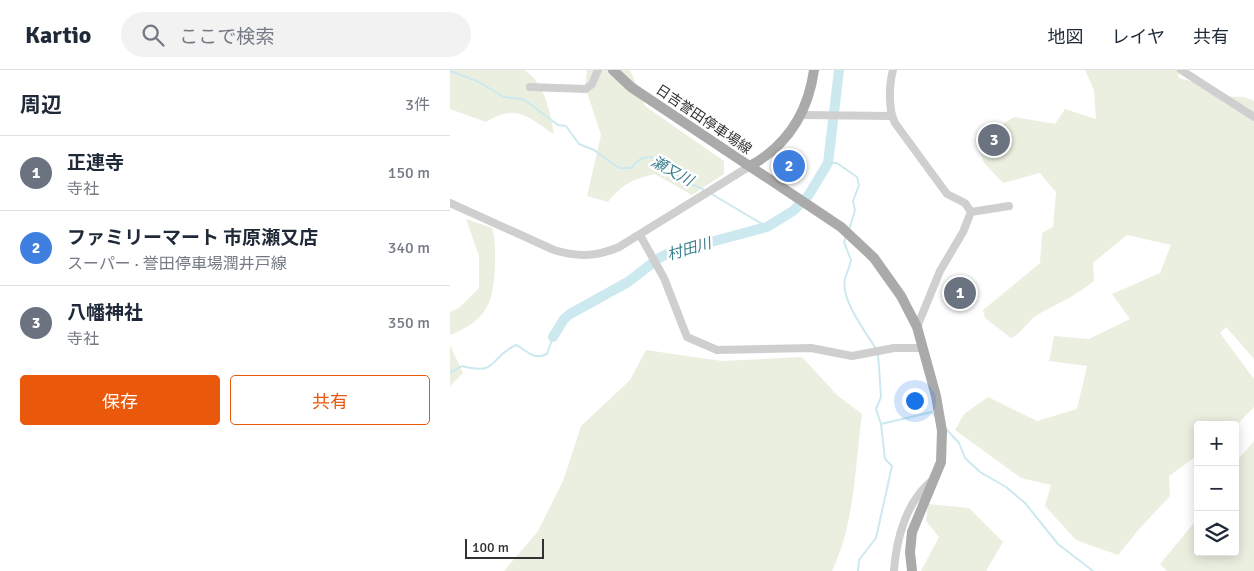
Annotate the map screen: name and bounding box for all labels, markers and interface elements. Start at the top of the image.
search box [121,12,471,57]
text: Kartio [25,20,91,50]
icon: search [139,21,167,49]
text: ここで検索 [179,25,274,49]
text: 地図 [1048,26,1084,48]
text: レイヤ [1112,26,1165,48]
text: 共有 [1193,26,1229,48]
street label: 日吉誉田停車場線 [653,81,755,158]
text: 周辺 [20,92,62,118]
text: 3件 [405,95,430,115]
pin: 3 [978,121,1010,159]
pin: 2 [773,147,805,185]
text: 正連寺 [67,151,124,175]
water label: 瀬又川 [648,152,698,191]
text: 1 [32,163,40,183]
text: 150 m [388,163,430,183]
text: 寺社 [67,179,99,199]
text: ファミリーマート 市原瀬又店 [67,226,318,250]
water label: 村田川 [665,234,715,264]
text: 2 [32,238,40,258]
text: 340 m [388,238,430,258]
text: スーパー · 誉田停車場潤井戸線 [67,254,287,274]
pin: 1 [944,274,976,312]
text: 八幡神社 [67,301,143,325]
text: 3 [32,313,40,333]
text: 350 m [388,313,430,333]
text: 寺社 [67,329,99,349]
button: 保存 [20,375,220,425]
button: 共有 [230,375,430,425]
your location [902,388,928,414]
map controls [1194,421,1239,556]
button: + [1194,421,1239,466]
button: − [1194,466,1239,511]
button: layers [1194,511,1239,556]
scale bar [465,536,544,559]
text: 100 m [472,539,509,556]

